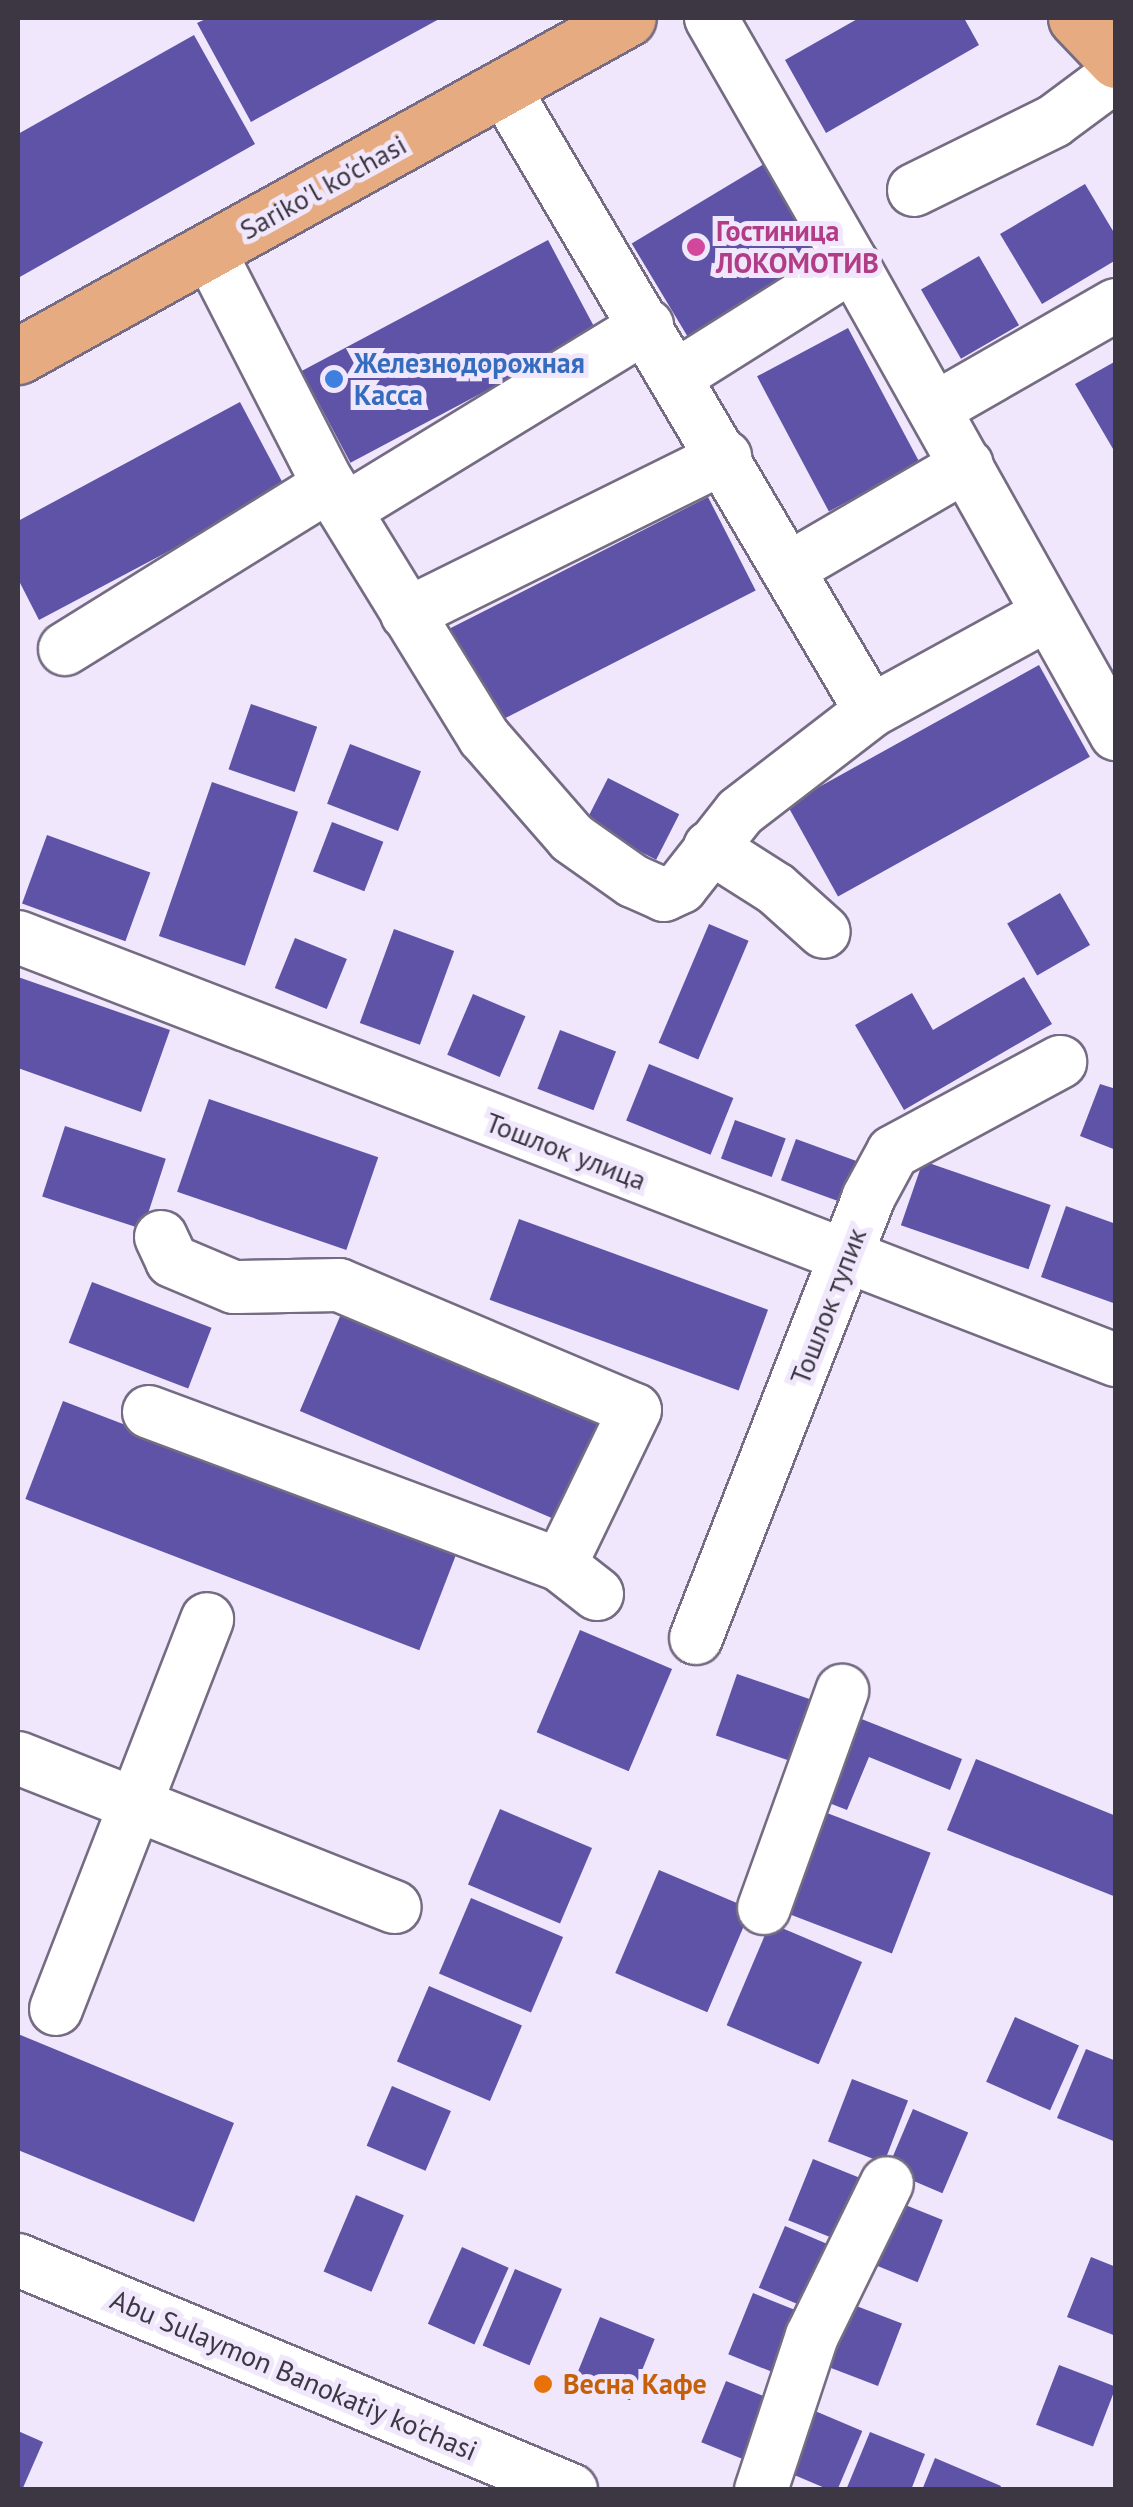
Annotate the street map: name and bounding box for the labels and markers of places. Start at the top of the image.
place label: Гостиница ЛОКОМОТИВ [716,214,879,280]
marker: Гостиница ЛОКОМОТИВ [685,236,707,258]
place label: Железнодорожная Касса [354,346,585,412]
marker: Железнодорожная Касса [323,368,345,390]
place label: Весна Кафе [563,2367,707,2401]
marker: Весна Кафе [532,2373,554,2395]

